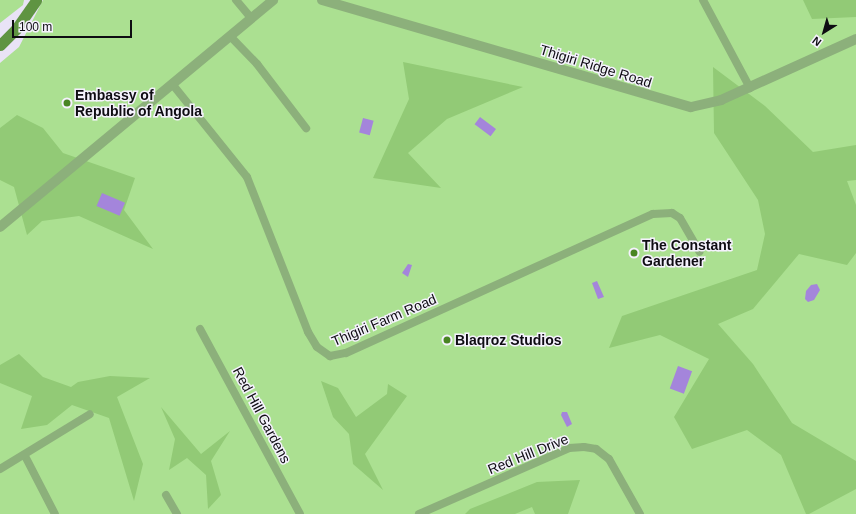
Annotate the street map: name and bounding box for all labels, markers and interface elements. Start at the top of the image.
scale bar [14,12,134,38]
north arrow [804,12,844,52]
text: 100 m [19,20,52,34]
text: N [810,34,824,49]
street label: Thigiri Ridge Road [538,41,654,91]
place label: Embassy of Republic of Angola [75,87,203,120]
marker: Embassy of Republic of Angola [62,98,72,108]
place label: The Constant Gardener [642,237,731,270]
marker: The Constant Gardener [629,248,639,258]
street label: Thigiri Farm Road [329,290,439,350]
place label: Blaqroz Studios [455,332,562,348]
marker: Blaqroz Studios [442,335,452,345]
street label: Red Hill Gardens [230,364,294,466]
street label: Red Hill Drive [485,430,571,478]

